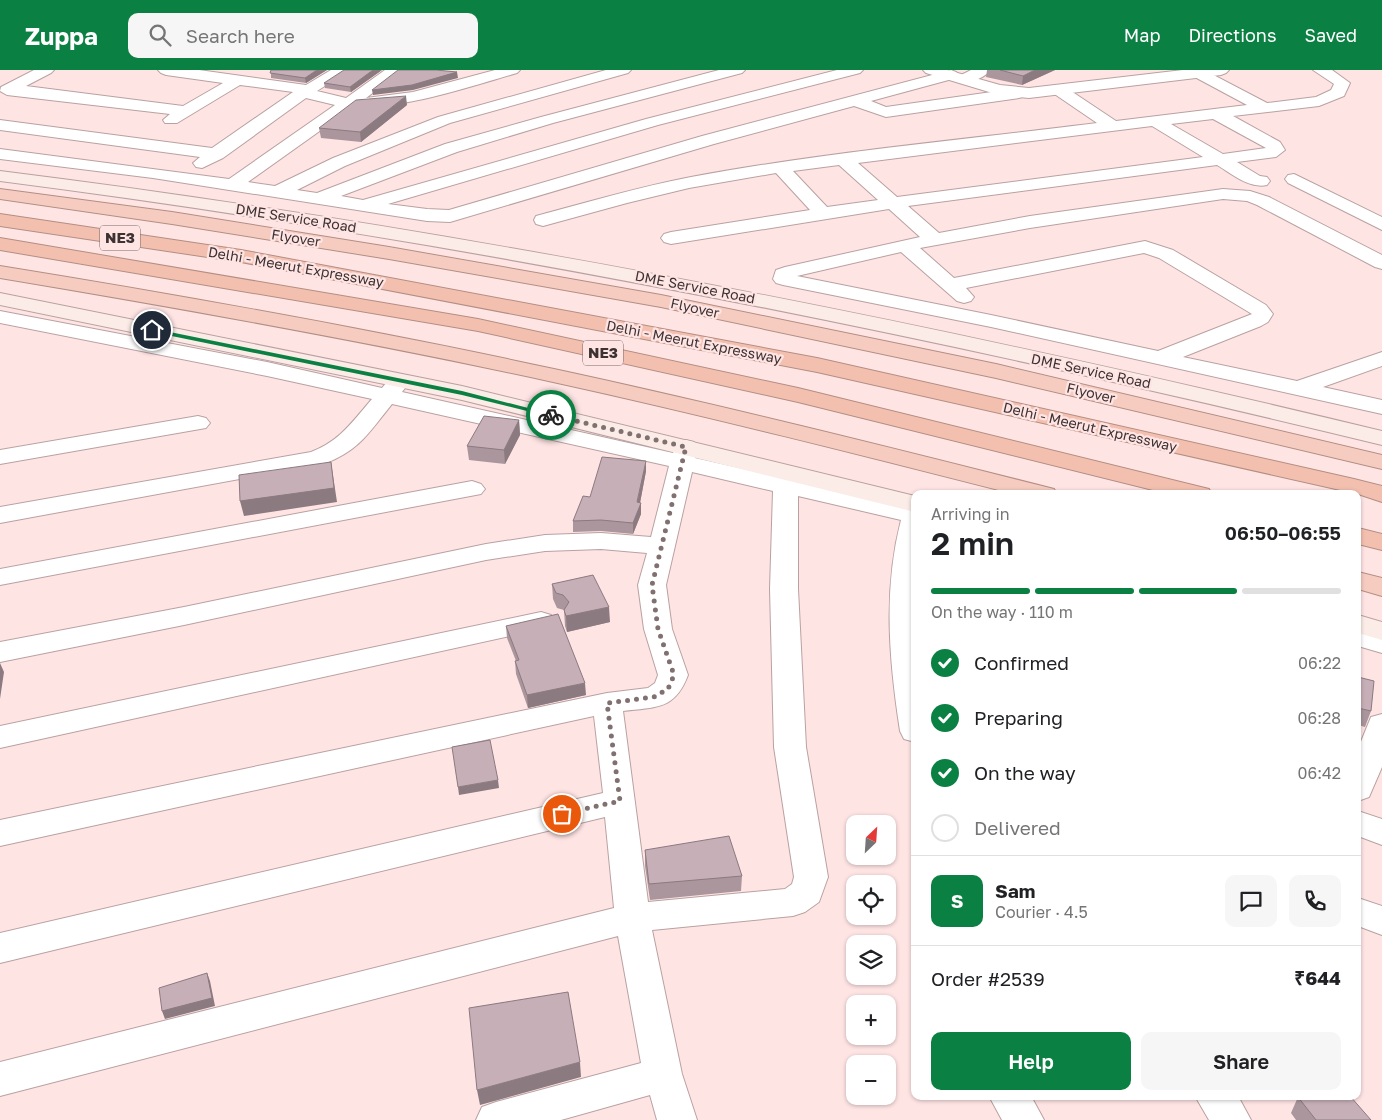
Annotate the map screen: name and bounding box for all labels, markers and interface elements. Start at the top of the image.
search box [128,13,478,58]
text: Zuppa [25,21,98,50]
icon: search [146,21,174,49]
text: Search here [186,24,295,47]
text: Map [1124,24,1160,46]
text: Directions [1188,24,1276,46]
text: Saved [1304,24,1357,46]
street label: DME Service Road [235,200,358,235]
street label: Flyover [270,225,322,250]
road number: NE3 [100,226,140,250]
street label: Delhi - Meerut Expressway [207,243,385,290]
street label: DME Service Road [634,267,757,306]
street label: Flyover [669,294,722,321]
pin [131,309,173,351]
icon: home [138,316,166,344]
street label: Delhi - Meerut Expressway [605,316,783,367]
road number: NE3 [583,340,623,366]
street label: DME Service Road [1030,350,1153,392]
street label: Flyover [1065,379,1118,406]
courier [526,390,576,440]
street label: Delhi - Meerut Expressway [1001,398,1179,455]
icon: bike [537,401,565,429]
text: Arriving in [931,504,1010,524]
text: 06:50–06:55 [1225,521,1341,544]
text: 2 min [931,524,1014,562]
text: On the way · 110 m [931,602,1073,622]
icon: check [931,649,959,677]
text: Confirmed [974,651,1069,674]
text: 06:22 [1298,653,1341,673]
icon: check [931,704,959,732]
text: Preparing [974,706,1063,729]
text: 06:28 [1298,708,1341,728]
icon: check [931,759,959,787]
text: On the way [974,761,1076,784]
text: 06:42 [1298,763,1341,783]
pin [541,793,583,835]
icon: bag [548,800,576,828]
north arrow [846,815,896,865]
map controls [846,815,896,1105]
text: Delivered [974,816,1061,839]
button: locate [846,875,896,925]
button: chat [1225,875,1277,927]
button: phone [1289,875,1341,927]
text: Sam [995,879,1035,902]
text: S [951,889,963,912]
text: Courier · 4.5 [995,902,1088,922]
button: layers [846,935,896,985]
text: ₹644 [1294,966,1341,989]
text: Order #2539 [931,967,1045,990]
button: + [846,995,896,1045]
button: Help [931,1032,1131,1090]
button: Share [1141,1032,1341,1090]
button: − [846,1055,896,1105]

